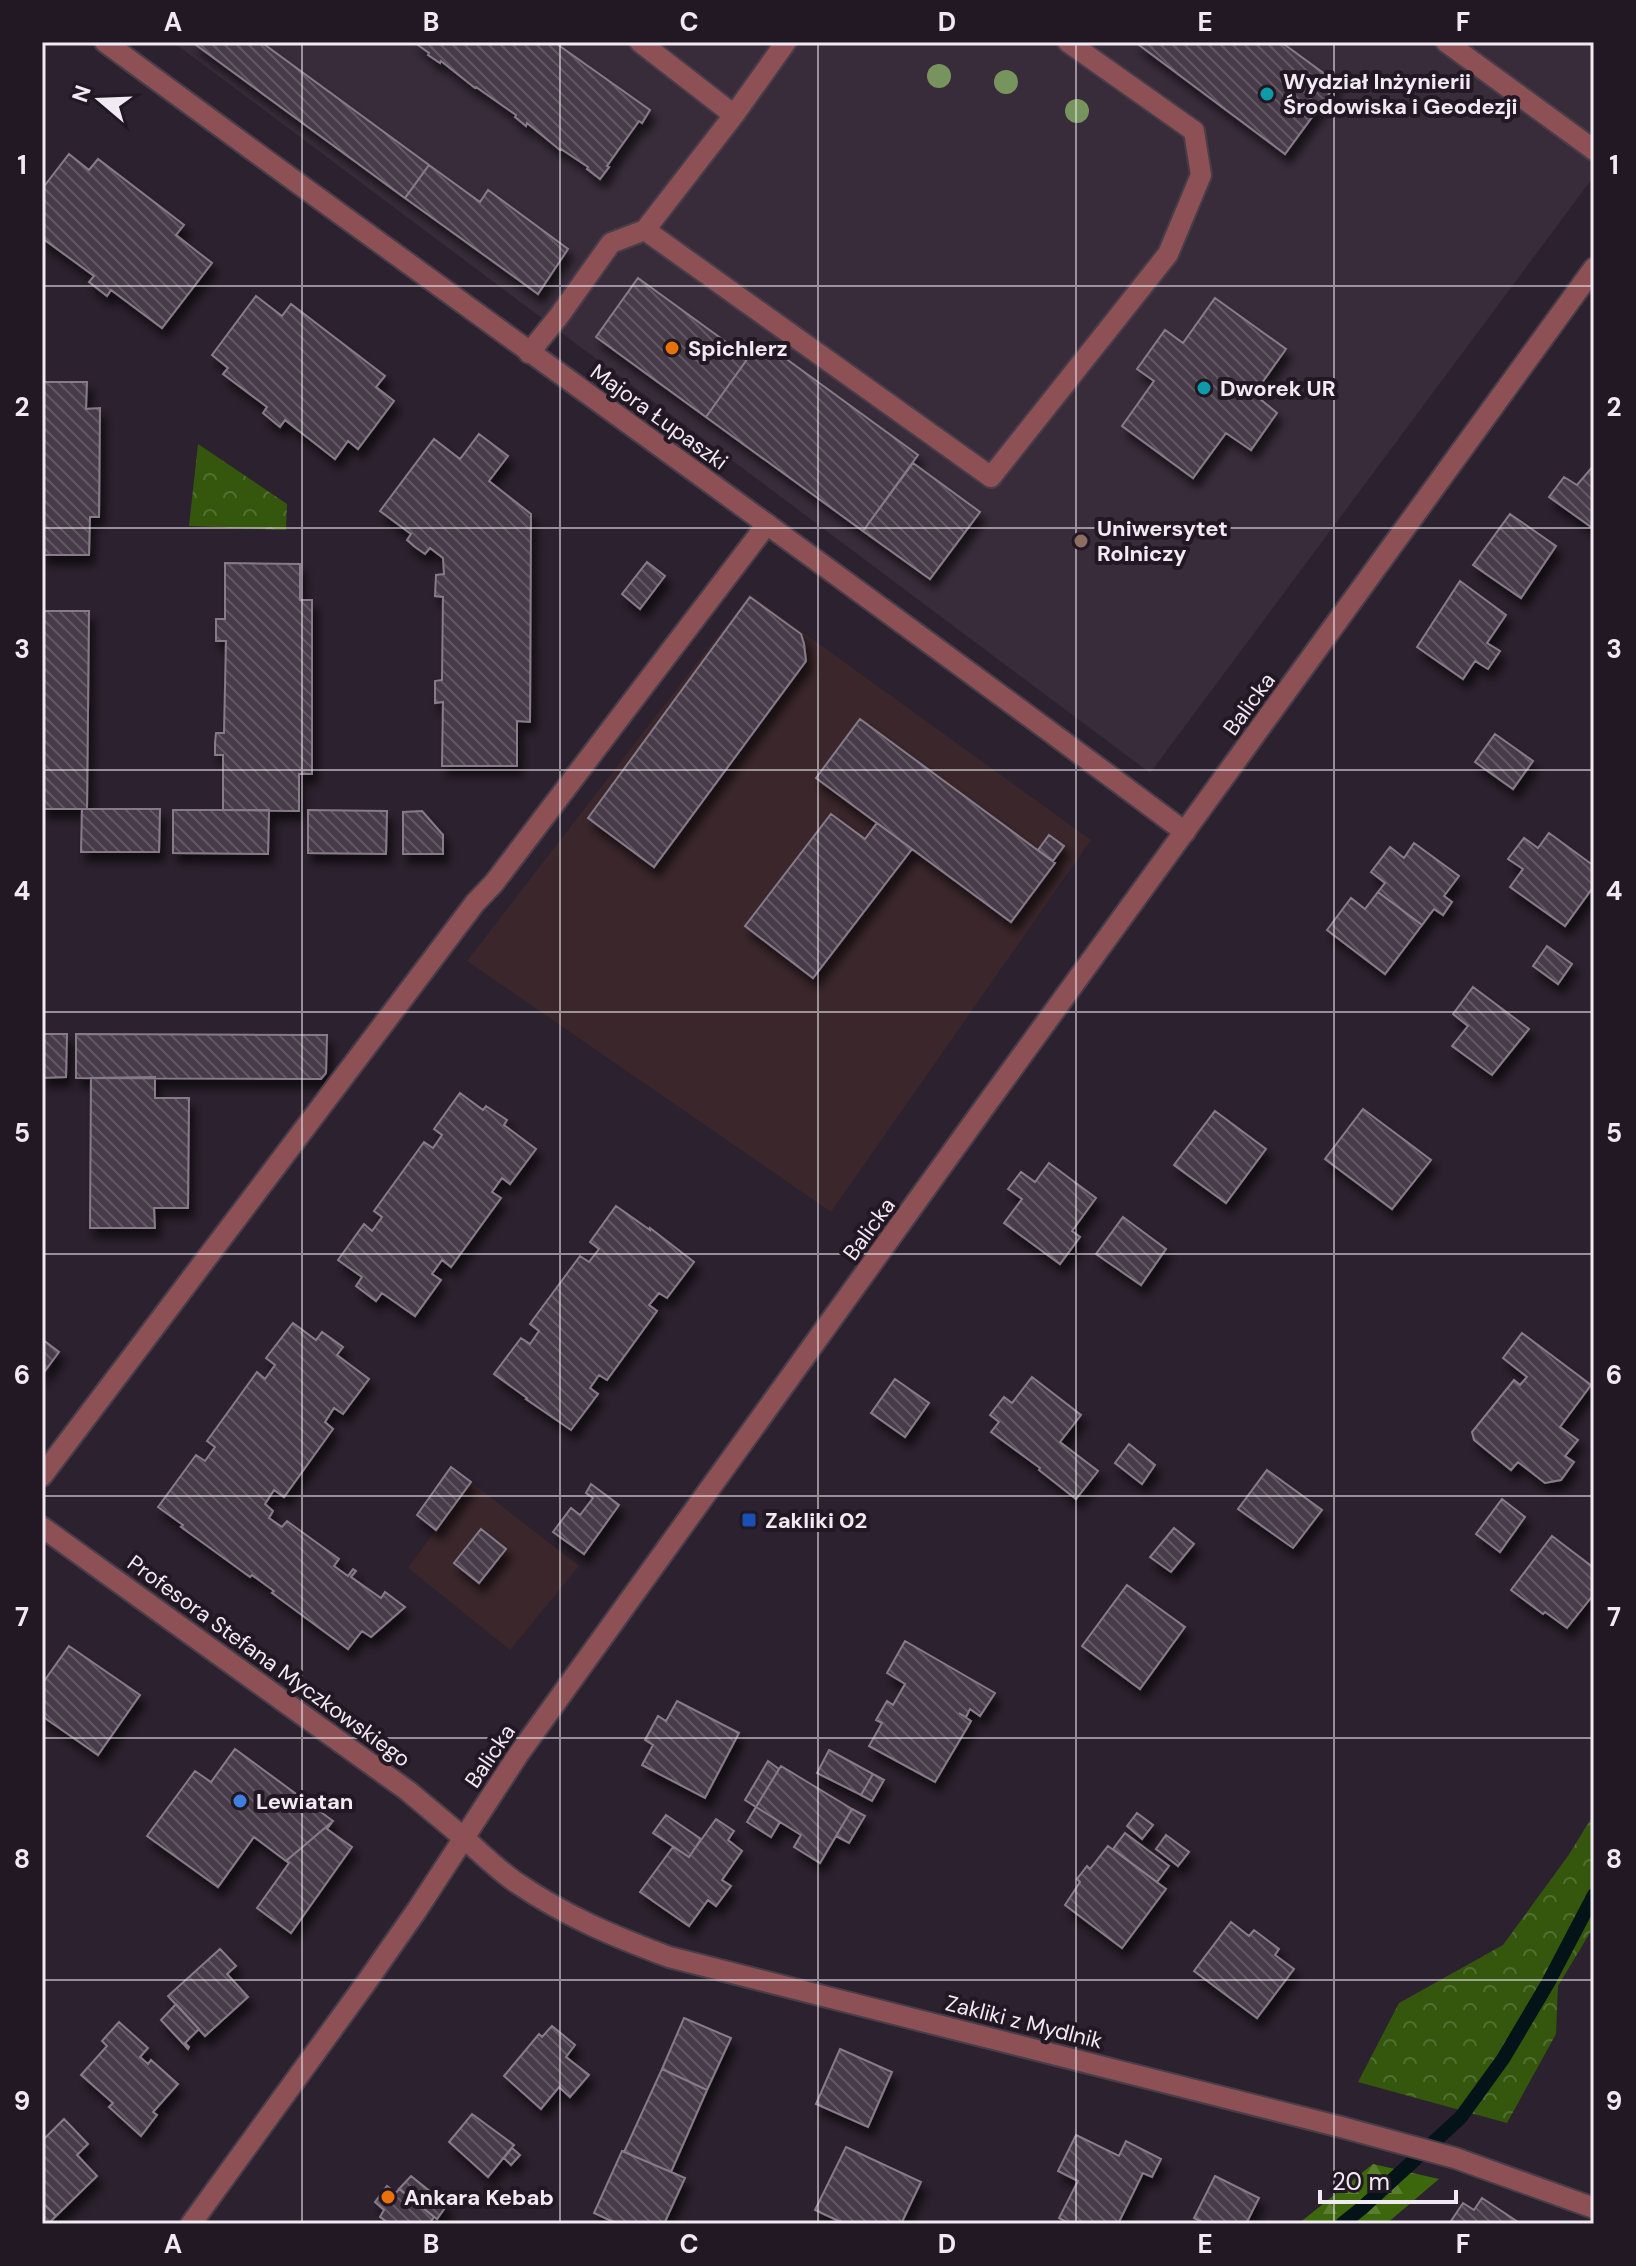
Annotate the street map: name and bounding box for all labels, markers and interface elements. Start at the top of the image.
text: A [164,5,182,39]
text: B [423,5,439,39]
text: C [679,5,699,39]
text: D [938,5,956,39]
text: E [1197,5,1213,39]
text: F [1456,5,1470,39]
north arrow [60,60,140,140]
place label: Wydział Inżynierii Środowiska i Geodezji [1283,67,1518,121]
text: N [65,81,98,106]
marker: Wydział Inżynierii Środowiska i Geodezji [1258,85,1276,103]
text: 1 [17,148,27,182]
text: 1 [1609,148,1619,182]
place label: Spichlerz [688,334,788,363]
marker: Spichlerz [663,339,681,357]
street label: Majora Łupaszki [585,357,733,477]
place label: Dworek UR [1220,374,1336,403]
marker: Dworek UR [1195,379,1213,397]
text: 2 [14,390,30,424]
text: 2 [1606,390,1622,424]
place label: Uniwersytet Rolniczy [1097,514,1228,568]
marker: Uniwersytet Rolniczy [1072,532,1090,550]
text: 3 [14,632,30,666]
text: 3 [1606,632,1622,666]
street label: Balicka [1216,667,1282,741]
text: 4 [14,874,30,908]
text: 4 [1606,874,1622,908]
text: 5 [14,1116,30,1150]
text: 5 [1606,1116,1622,1150]
street label: Balicka [836,1192,902,1266]
text: 6 [14,1358,30,1392]
text: 6 [1606,1358,1622,1392]
place label: Zakliki 02 [765,1506,867,1535]
marker: Zakliki 02 [740,1511,758,1529]
street label: Profesora Stefana Myczkowskiego [122,1548,416,1774]
text: 7 [15,1600,29,1634]
text: 7 [1607,1600,1621,1634]
street label: Balicka [458,1718,522,1794]
place label: Lewiatan [256,1787,353,1816]
marker: Lewiatan [231,1792,249,1810]
text: 8 [14,1842,30,1876]
text: 8 [1606,1842,1622,1876]
street label: Zakliki z Mydlnik [943,1988,1105,2056]
text: 9 [14,2084,30,2118]
text: 9 [1606,2084,1622,2118]
scale bar [1320,2154,1456,2204]
text: 20 m [1332,2166,1390,2197]
place label: Ankara Kebab [404,2183,554,2212]
marker: Ankara Kebab [379,2188,397,2206]
text: A [164,2227,182,2261]
text: B [423,2227,439,2261]
text: C [679,2227,699,2261]
text: D [938,2227,956,2261]
text: E [1197,2227,1213,2261]
text: F [1456,2227,1470,2261]

